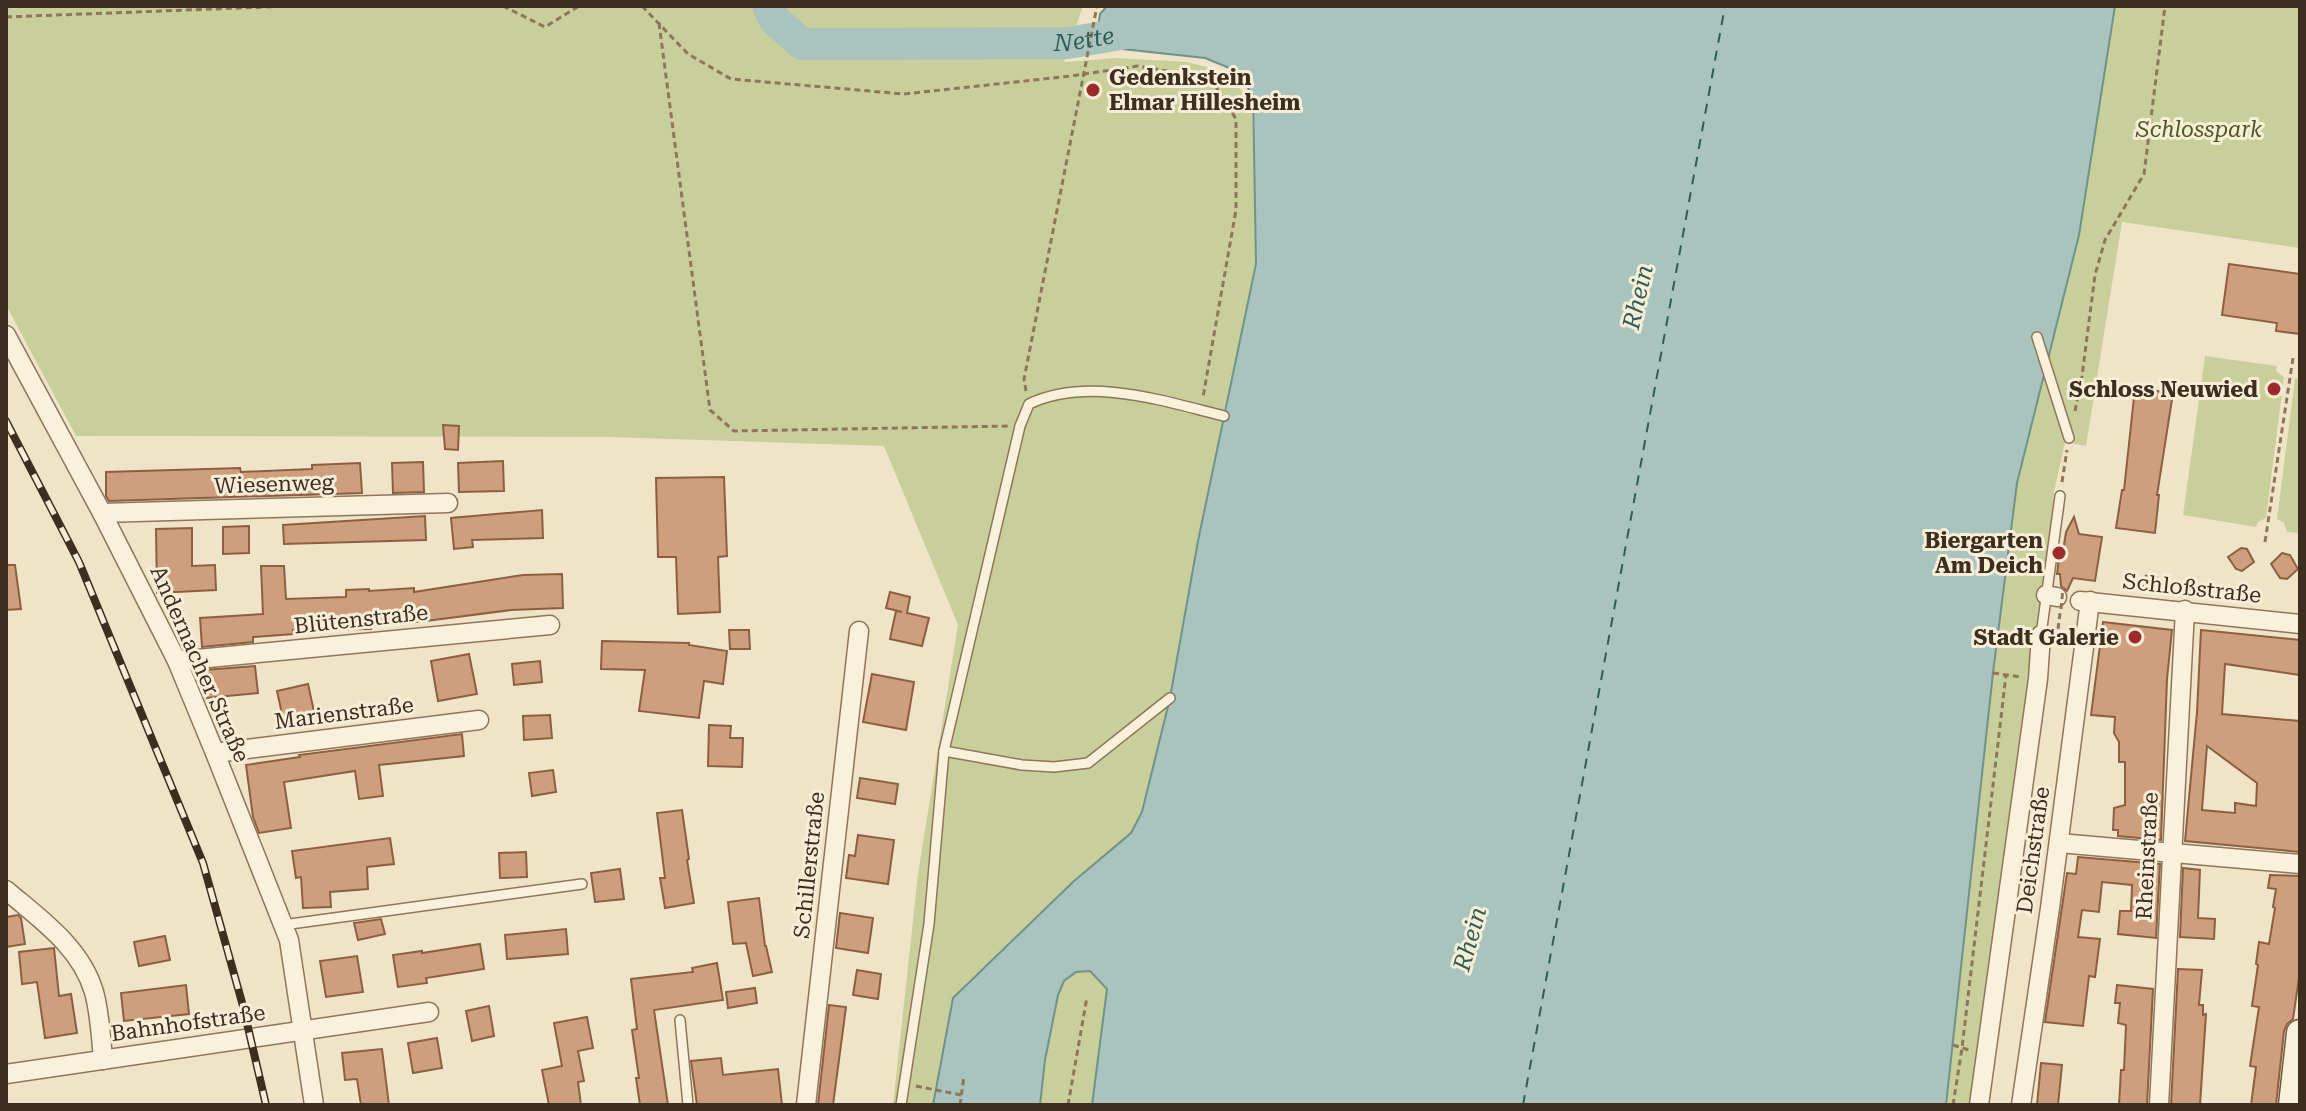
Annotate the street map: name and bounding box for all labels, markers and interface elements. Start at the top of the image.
water label: Nette [1053,21,1116,57]
place label: Gedenkstein Elmar Hillesheim [1109,65,1301,115]
marker: Gedenkstein Elmar Hillesheim [1084,81,1102,99]
park label: Schlosspark [2135,117,2262,142]
water label: Rhein [1617,262,1659,333]
place label: Schloss Neuwied [2069,377,2258,402]
marker: Schloss Neuwied [2265,380,2283,398]
street label: Wiesenweg [214,469,335,499]
place label: Biergarten Am Deich [1924,528,2043,578]
marker: Biergarten Am Deich [2050,544,2068,562]
street label: Andernacher Straße [145,562,255,766]
street label: Schloßstraße [2121,568,2263,608]
street label: Blütenstraße [293,600,429,638]
place label: Stadt Galerie [1974,625,2119,650]
marker: Stadt Galerie [2126,628,2144,646]
street label: Marienstraße [273,692,415,734]
street label: Deichstraße [2012,785,2054,915]
street label: Schillerstraße [789,790,829,940]
street label: Rheinstraße [2131,791,2163,921]
water label: Rhein [1447,904,1492,975]
street label: Bahnhofstraße [109,1000,267,1046]

